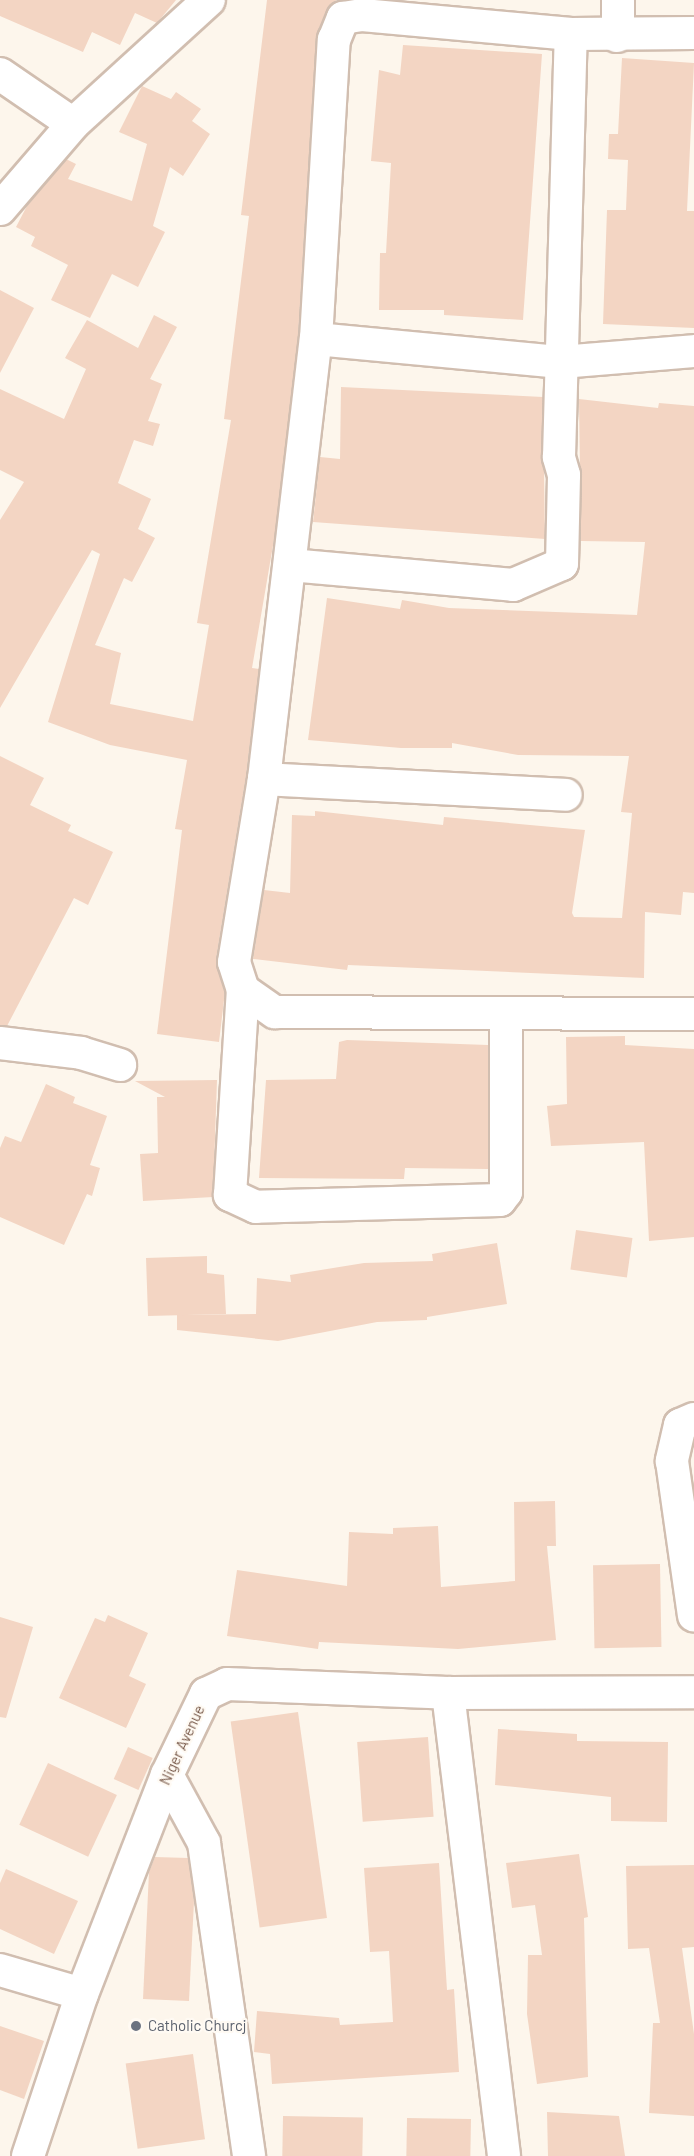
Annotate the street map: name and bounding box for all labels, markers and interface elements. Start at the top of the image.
street label: Niger Avenue [156,1702,208,1788]
place label: Catholic Churcj [148,2017,246,2035]
marker: Catholic Churcj [129,2019,143,2033]

